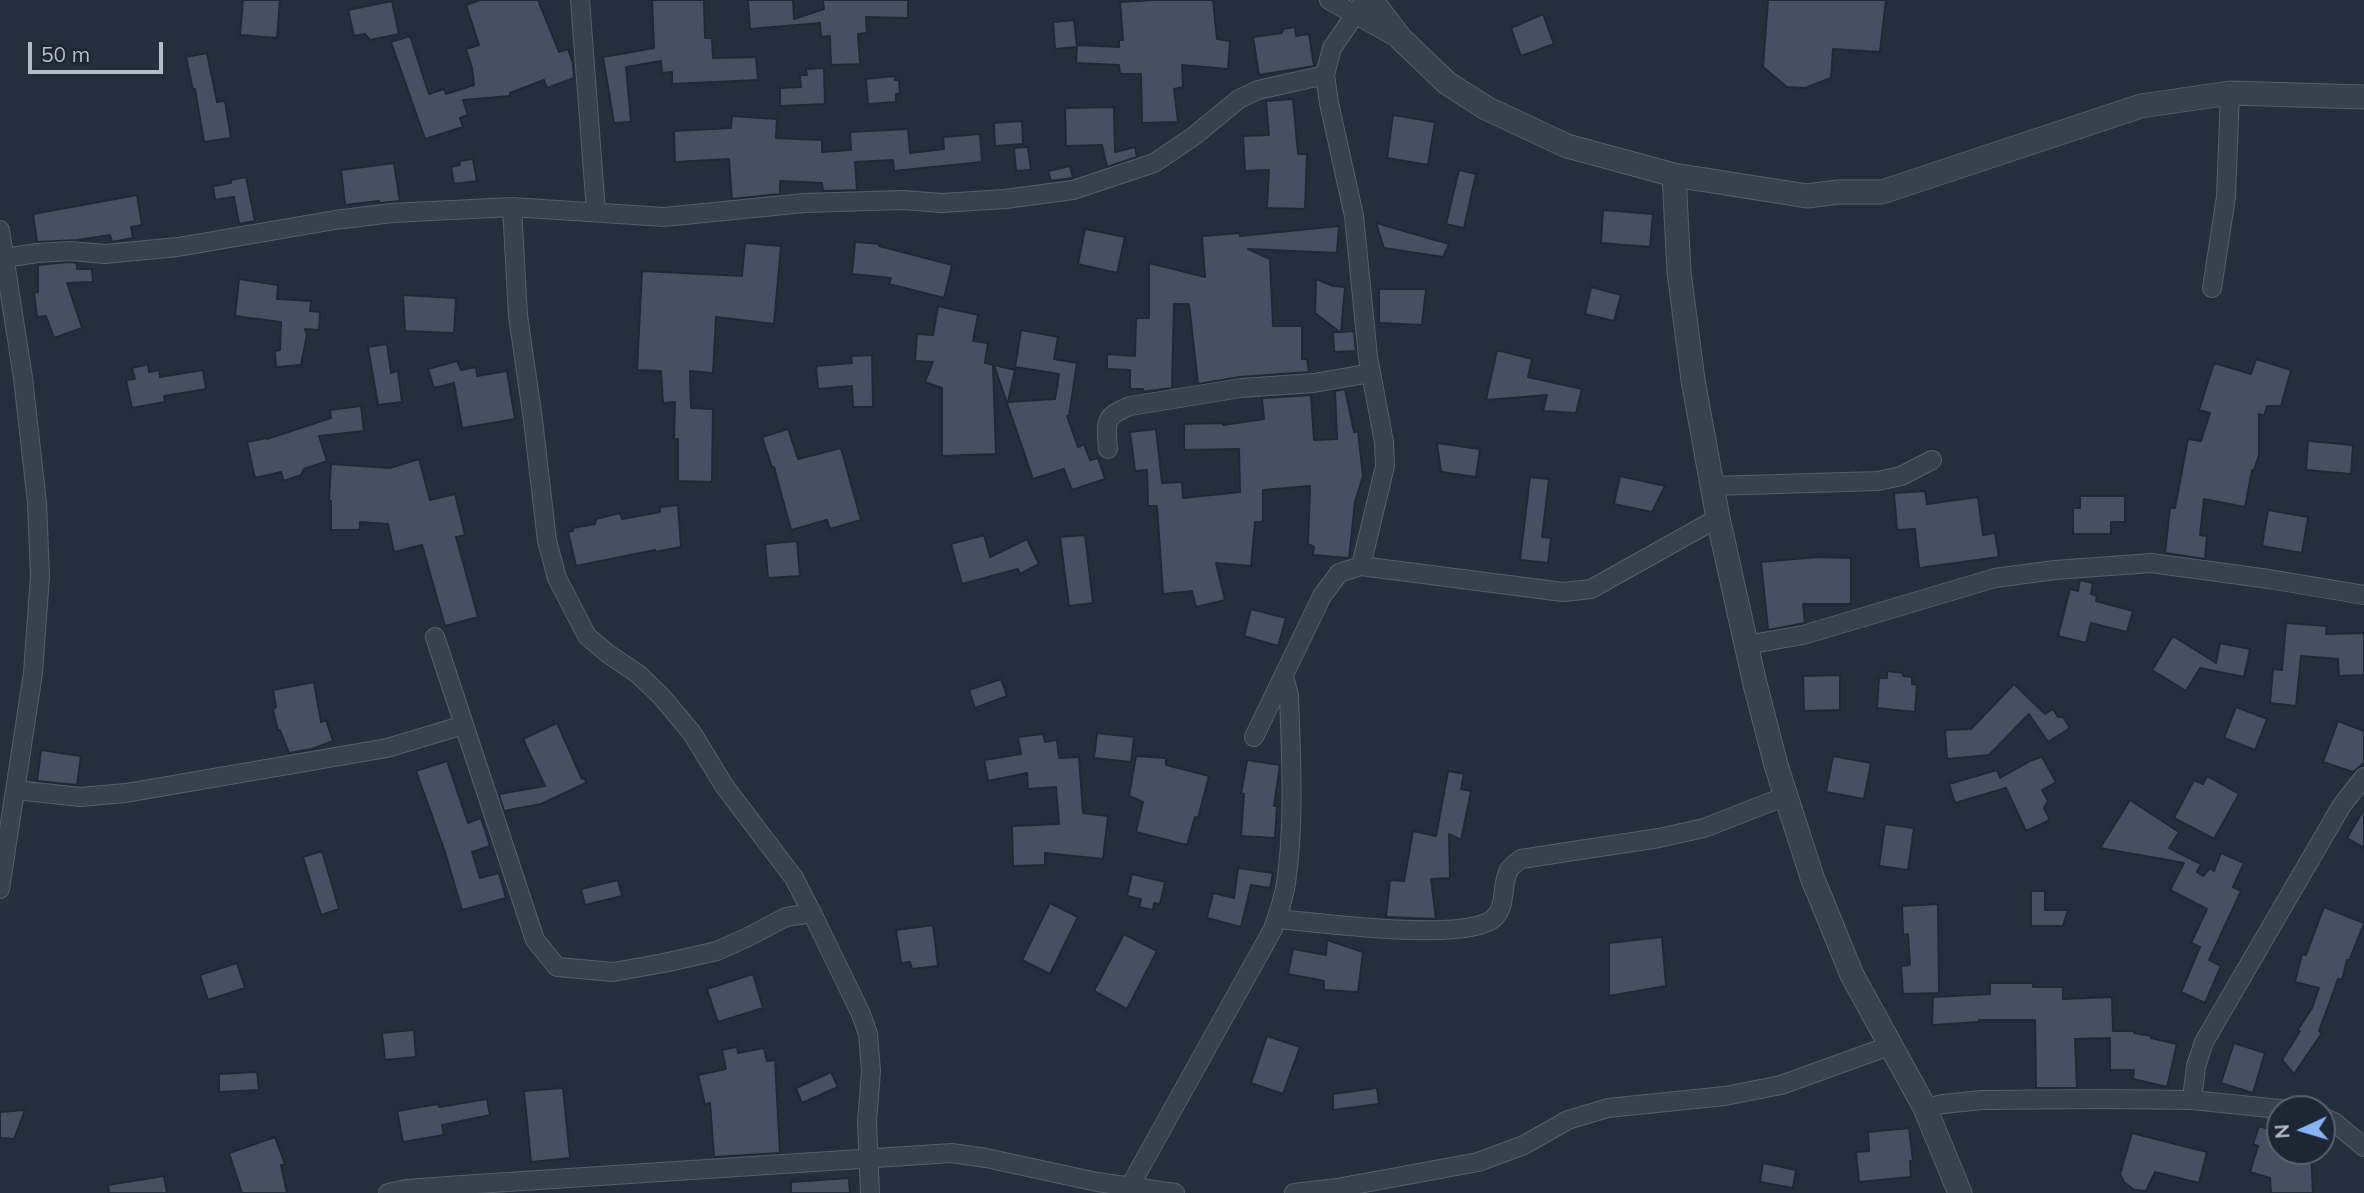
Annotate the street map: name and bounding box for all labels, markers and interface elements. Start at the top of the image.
scale bar [32,28,166,72]
text: 50 m [41,41,90,67]
north arrow [2266,1095,2336,1165]
text: N [2270,1123,2295,1139]

